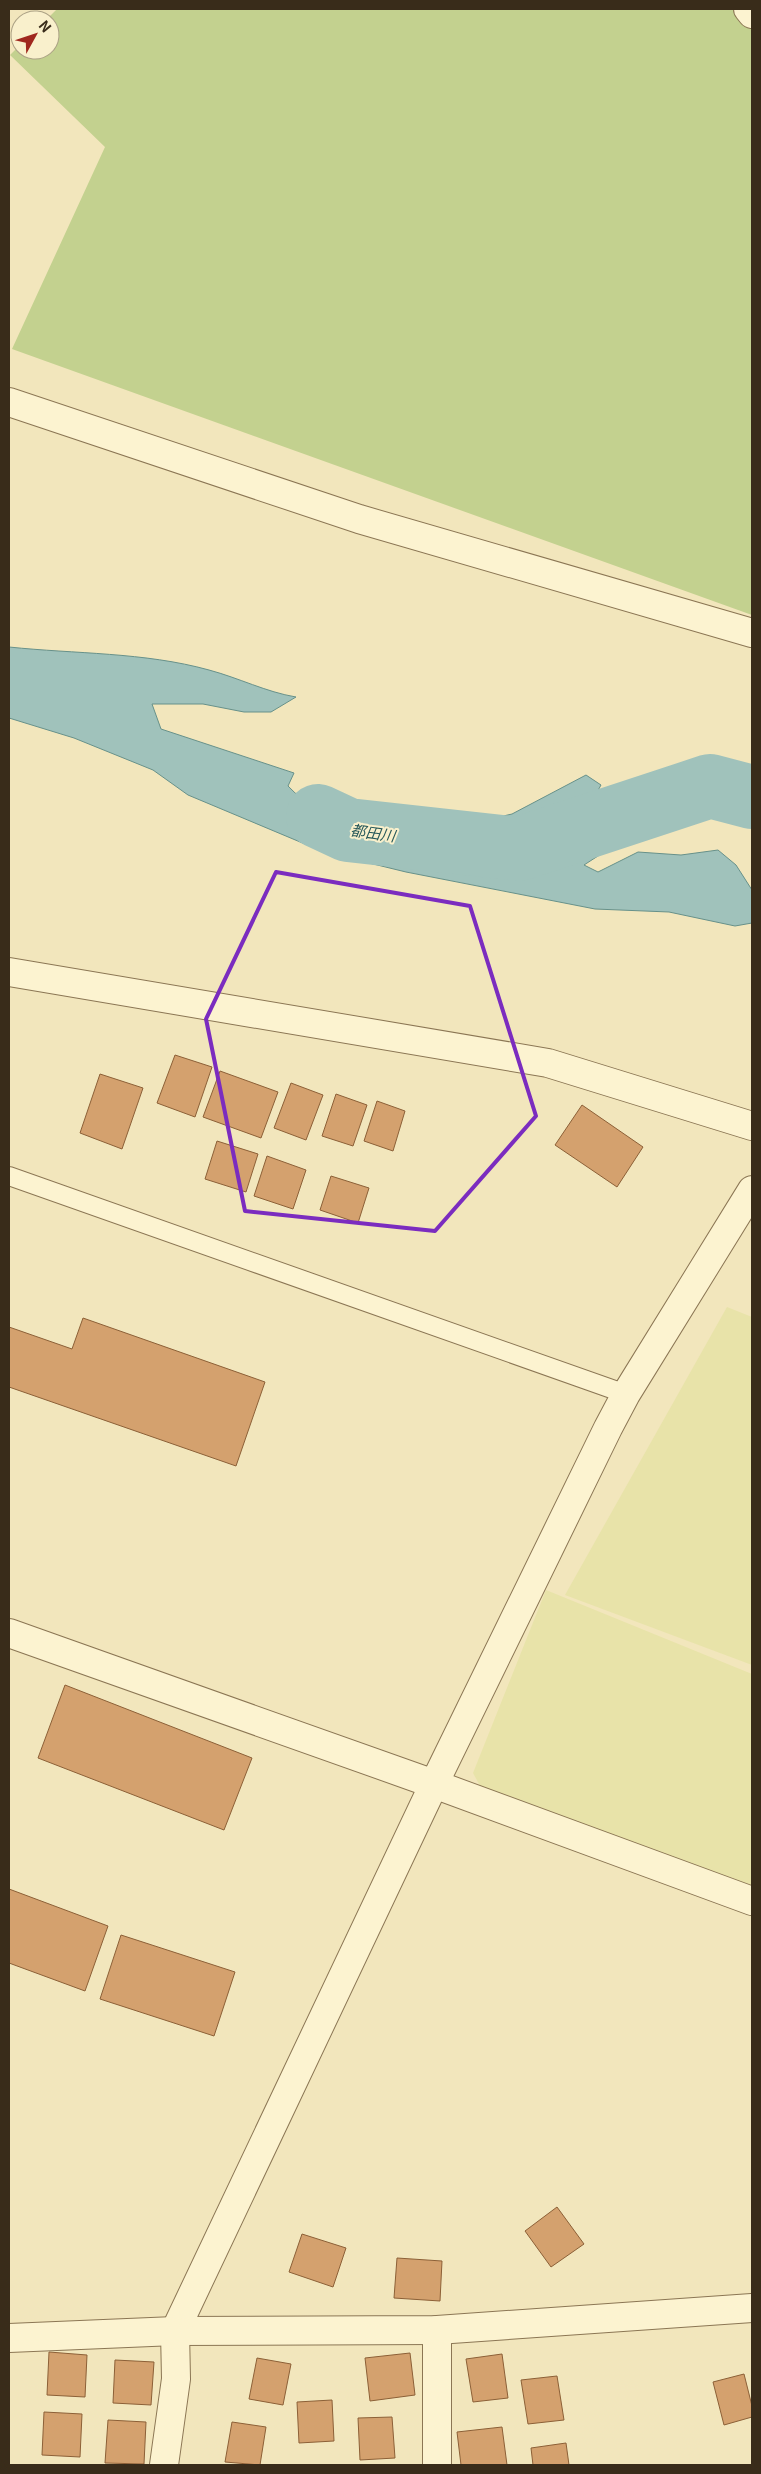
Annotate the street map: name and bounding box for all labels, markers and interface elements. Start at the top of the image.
north arrow [10,10,60,60]
text: N [35,16,57,36]
water label: 都田川 [349,818,399,846]

